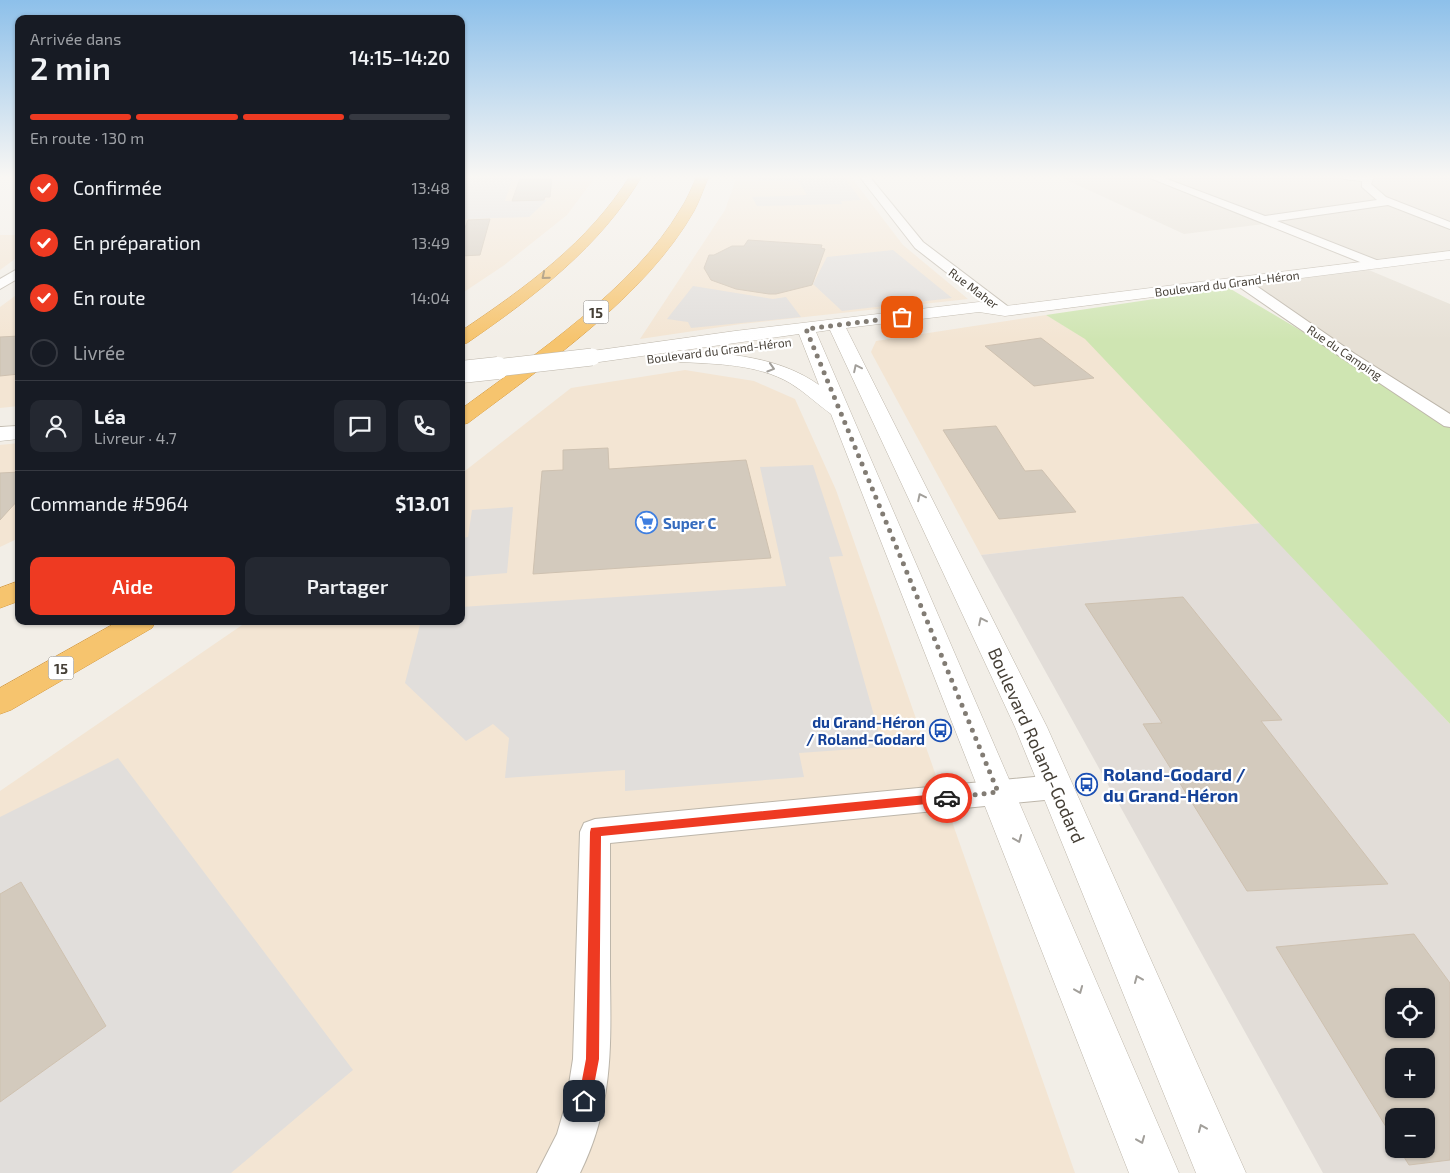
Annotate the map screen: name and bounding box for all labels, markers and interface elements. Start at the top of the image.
text: Arrivée dans [30,29,121,48]
text: 14:15–14:20 [350,46,450,69]
text: 2 min [30,48,111,86]
text: En route · 130 m [30,128,144,147]
icon: check [30,174,58,202]
text: Confirmée [73,176,162,199]
text: 13:48 [411,178,450,197]
icon: check [30,229,58,257]
text: En préparation [73,231,201,254]
text: 13:49 [412,233,450,252]
street label: Rue Maher [946,265,1002,311]
street label: Boulevard du Grand-Héron [1154,267,1300,299]
one-way arrow [541,271,550,280]
icon: check [30,284,58,312]
text: En route [73,286,145,309]
text: 14:04 [411,288,450,307]
pin [881,296,923,338]
road number: 15 [584,300,608,324]
icon: bag [888,303,916,331]
street label: Rue du Camping [1305,322,1385,382]
street label: Boulevard du Grand-Héron [646,334,792,366]
text: Livrée [73,341,125,364]
one-way arrow [766,363,774,373]
one-way arrow [853,364,864,373]
button: person [30,400,82,452]
button: chat [334,400,386,452]
button: phone [398,400,450,452]
text: Léa [94,405,126,428]
text: Livreur · 4.7 [94,428,177,447]
text: Commande #5964 [30,492,188,515]
text: $13.01 [395,492,450,515]
one-way arrow [917,493,927,502]
supermarket icon: Super C [635,511,659,535]
place label: Super C [663,514,716,532]
button: Aide [30,557,235,615]
button: Partager [245,557,450,615]
one-way arrow [978,618,988,627]
street label: Boulevard Roland-Godard [984,644,1090,846]
road number: 15 [48,656,74,680]
place label: du Grand-Héron / Roland-Godard [806,713,925,748]
bus stop icon: du Grand-Héron / Roland-Godard [929,719,953,743]
place label: Roland-Godard / du Grand-Héron [1103,763,1246,806]
bus stop icon: Roland-Godard / du Grand-Héron [1075,772,1099,796]
courier [922,773,972,823]
icon: car [933,784,961,812]
one-way arrow [1011,834,1022,843]
one-way arrow [1133,975,1144,984]
one-way arrow [1073,985,1083,993]
map controls [1385,988,1435,1158]
button: locate [1385,988,1435,1038]
button: + [1385,1048,1435,1098]
pin [563,1080,605,1122]
icon: home [570,1087,598,1115]
button: − [1385,1108,1435,1158]
one-way arrow [1197,1124,1208,1133]
one-way arrow [1134,1135,1145,1144]

